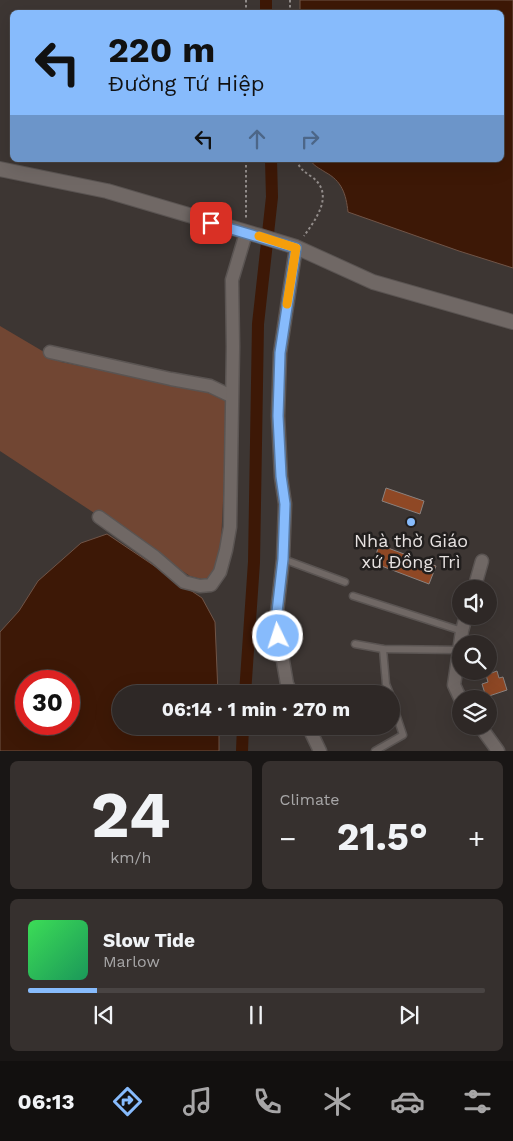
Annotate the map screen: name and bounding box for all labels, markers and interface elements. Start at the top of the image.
text: 220 m [108,29,215,71]
icon: left [25,30,90,95]
text: Đường Tứ Hiệp [108,71,265,96]
icon: left [190,125,218,153]
icon: ahead [243,125,271,153]
icon: right [296,125,324,153]
pin [190,202,232,244]
icon: arrive [197,209,225,237]
marker: Nhà thờ Giáo xứ Đồng Trì [405,516,417,528]
place label: Nhà thờ Giáo xứ Đồng Trì [354,530,468,572]
map controls [452,580,497,735]
button: sound [452,580,497,625]
position arrow [251,609,303,661]
button: search [452,635,497,680]
speed limit sign: 30 [15,670,80,735]
button: layers [452,690,497,735]
text: 06:14 · 1 min · 270 m [162,698,350,721]
text: 24 [91,777,171,853]
text: Climate [280,790,340,809]
text: 21.5° [337,815,428,859]
text: − [280,822,296,855]
text: + [468,822,485,855]
text: km/h [110,848,151,867]
text: Slow Tide [103,929,195,952]
text: Marlow [103,952,160,971]
icon: previous [90,1001,118,1029]
icon: pause [242,1001,270,1029]
icon: next [395,1001,423,1029]
icon: directions [110,1084,145,1119]
icon: music [180,1084,215,1119]
icon: phone [250,1084,285,1119]
icon: climate [320,1084,355,1119]
icon: car [390,1084,425,1119]
icon: filters [460,1084,495,1119]
text: 06:13 [18,1089,74,1114]

